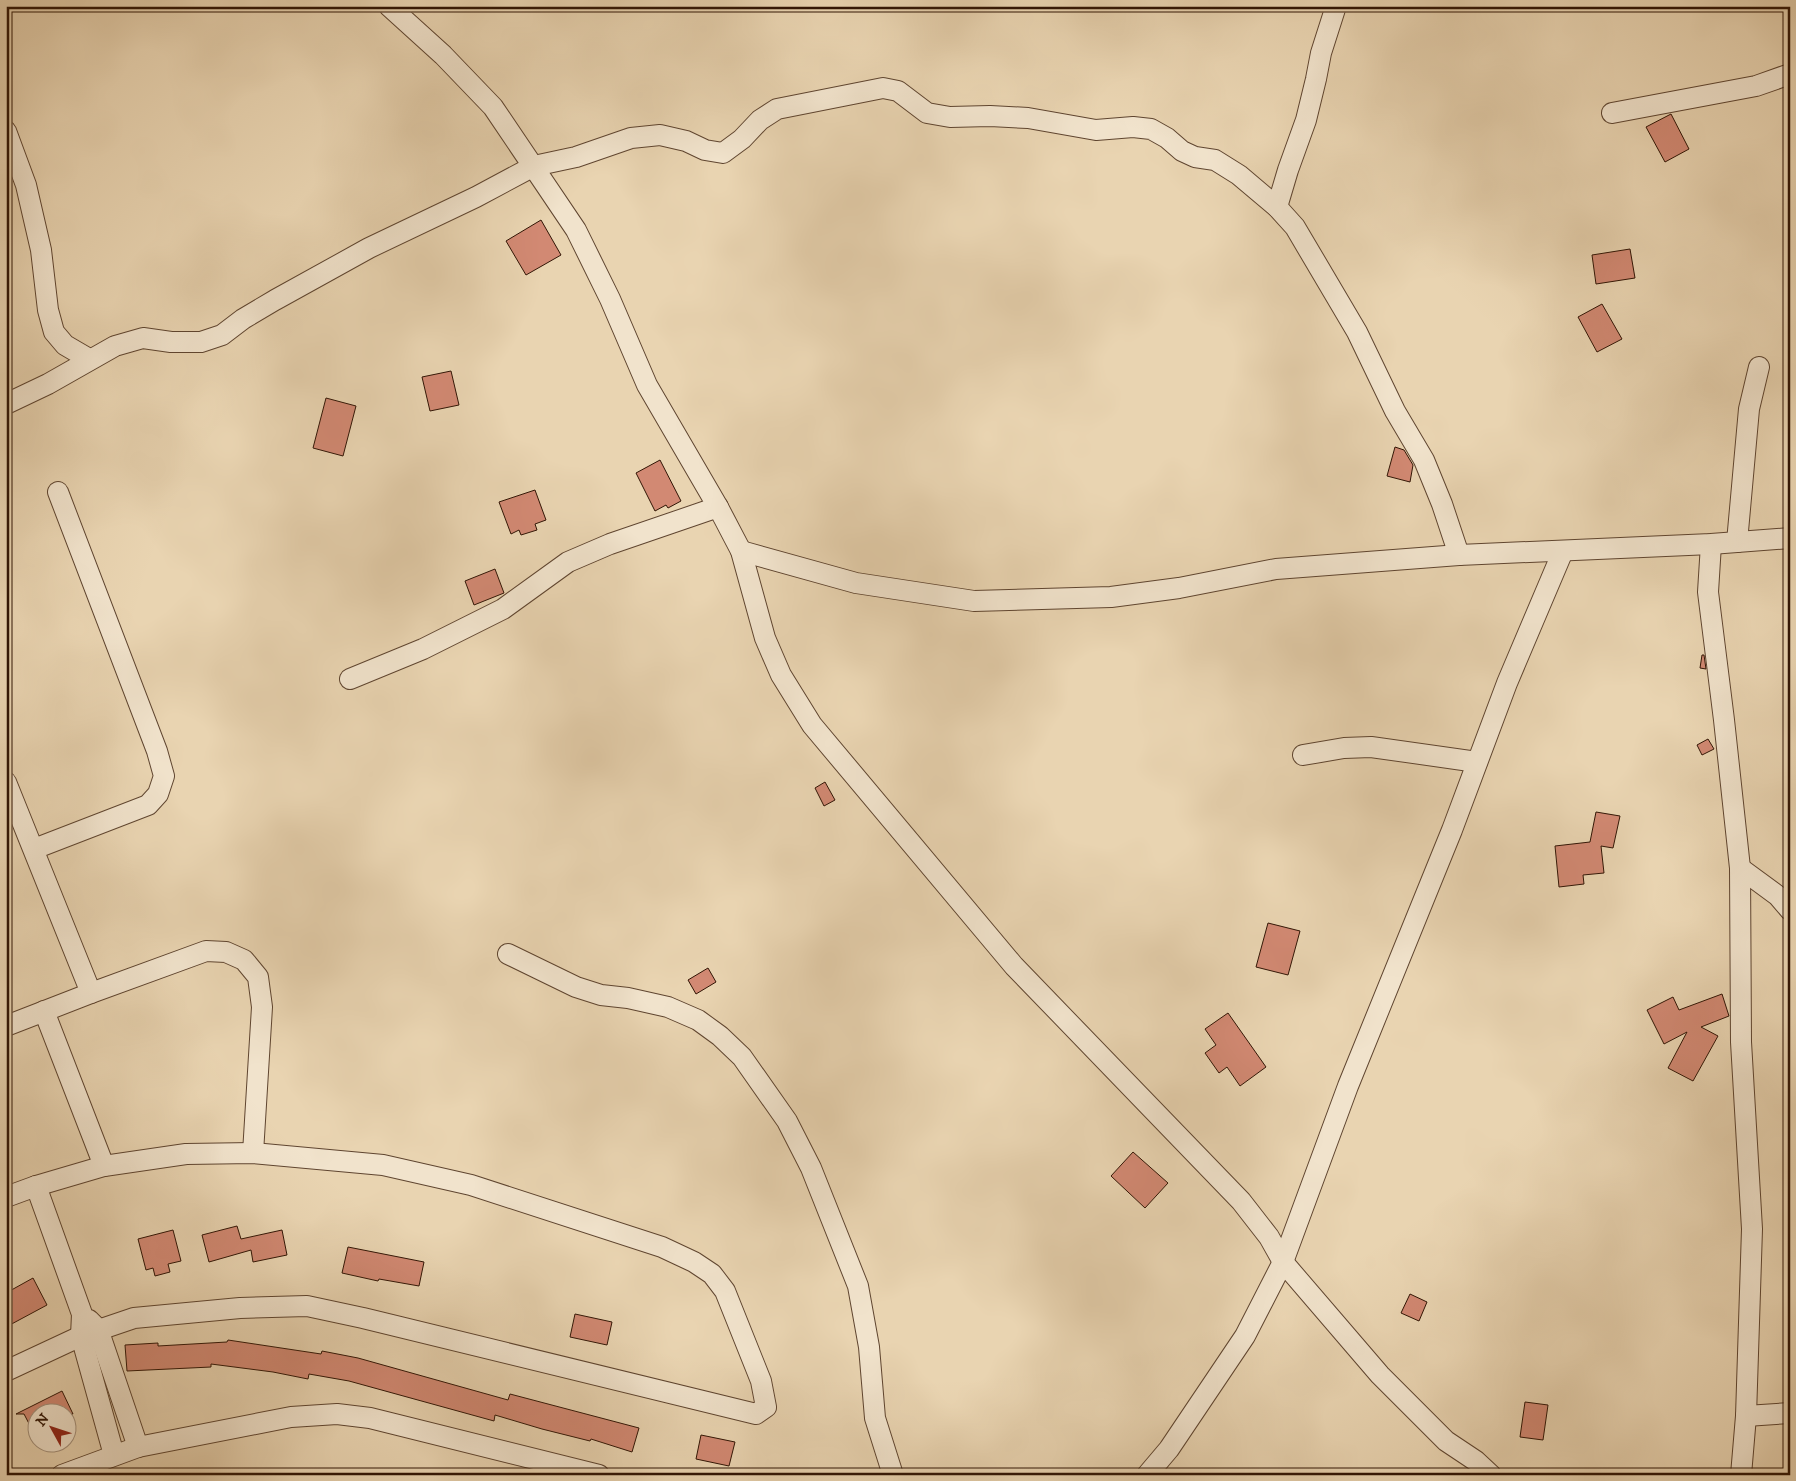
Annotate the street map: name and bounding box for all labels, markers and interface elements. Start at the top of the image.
north arrow [28,1404,78,1454]
text: N [32,1410,54,1430]

